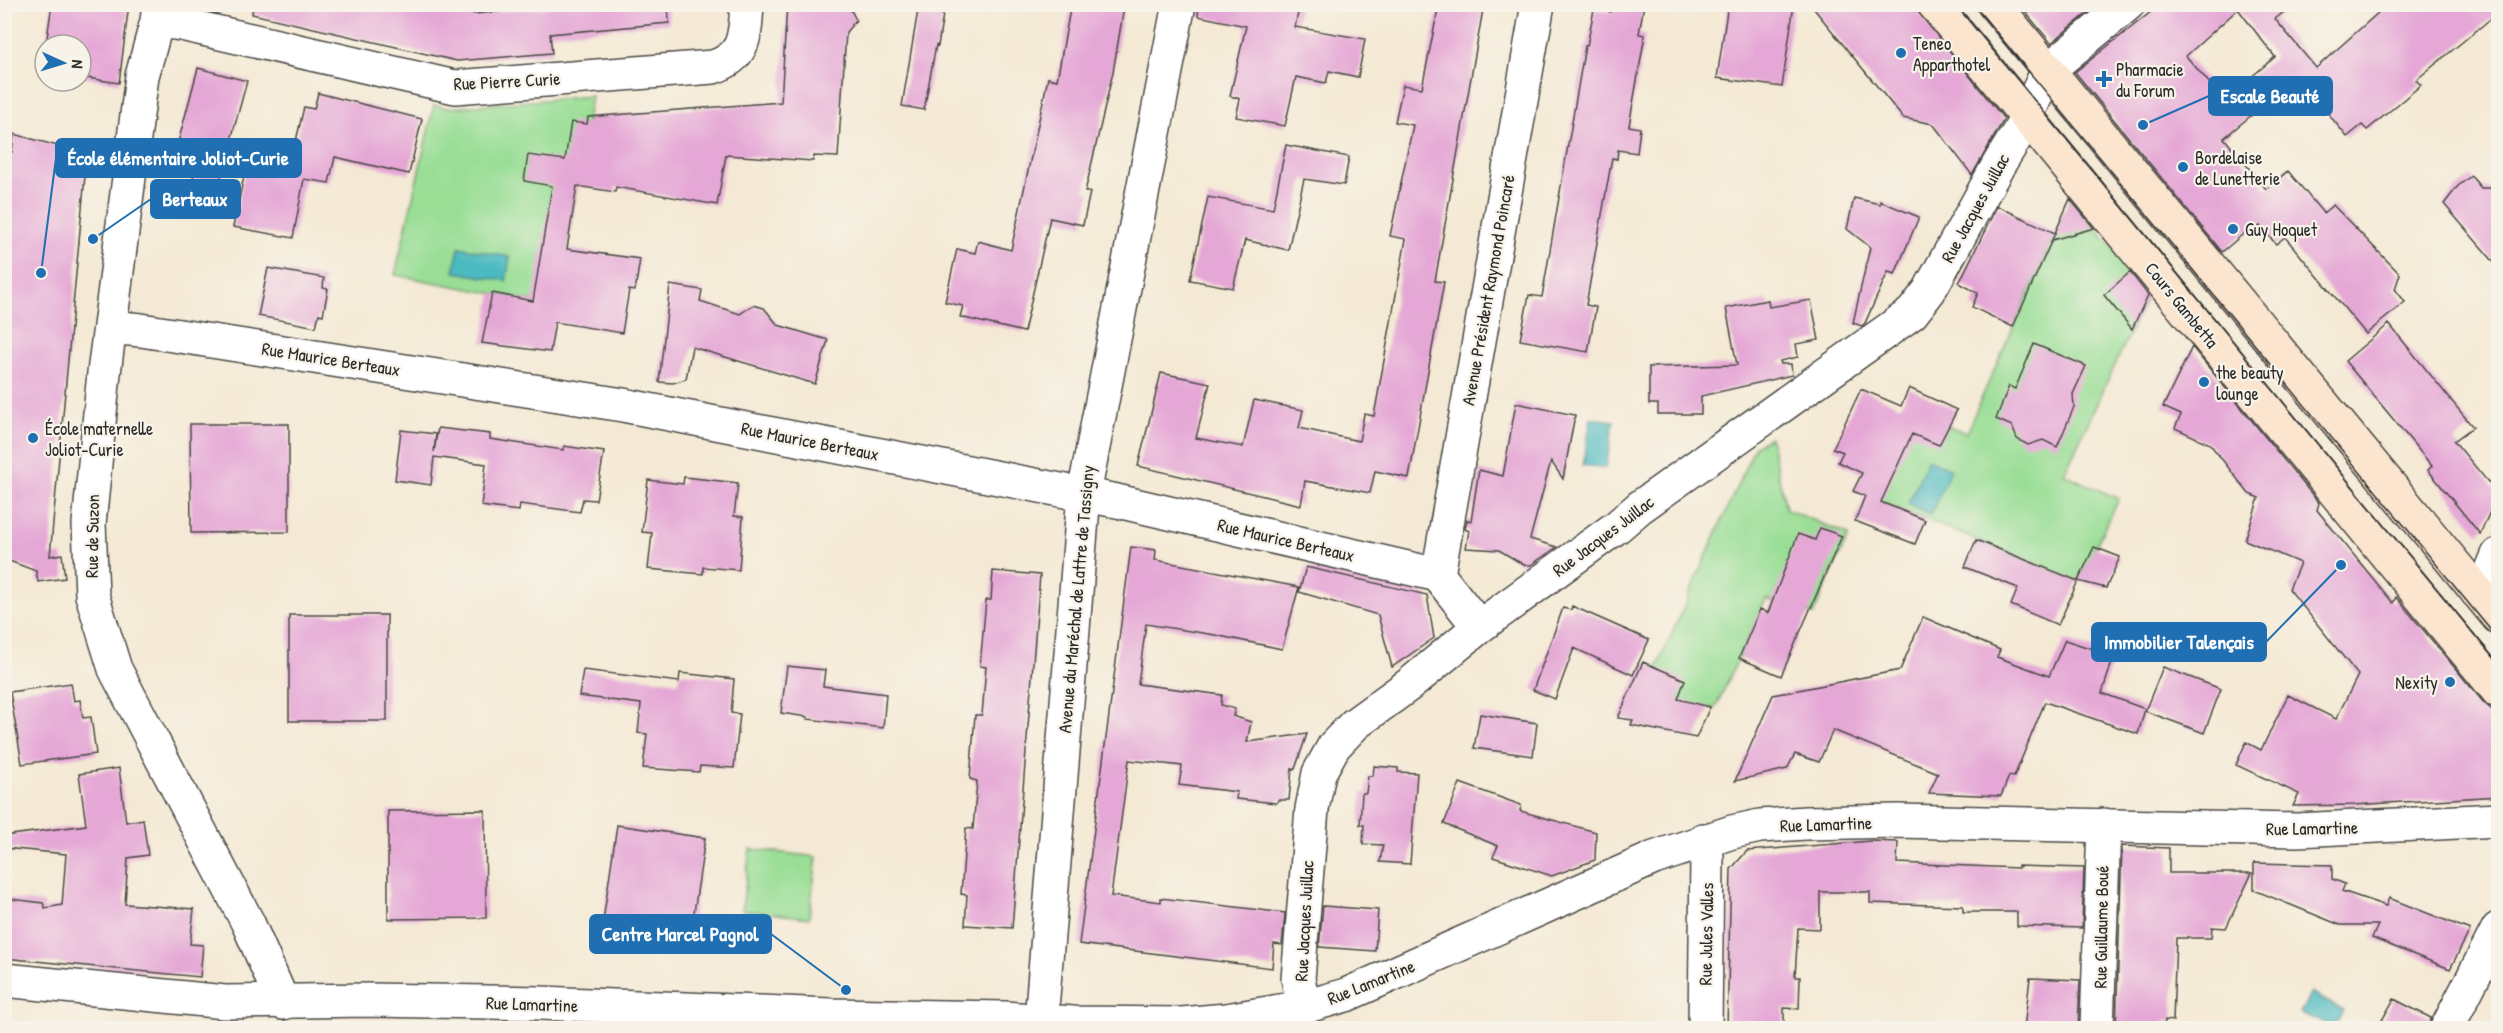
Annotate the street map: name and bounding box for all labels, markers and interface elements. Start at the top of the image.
place label: Teneo Apparthotel [1913,31,1991,77]
north arrow [33,33,93,93]
marker: Teneo Apparthotel [1894,46,1908,60]
place label: Pharmacie du Forum [2116,57,2184,103]
text: N [67,59,89,70]
street label: Rue Pierre Curie [453,66,561,96]
marker: Pharmacie du Forum [2097,72,2111,86]
callout: Escale Beauté [2209,77,2332,115]
text: Escale Beauté [2221,82,2319,109]
callout: École élémentaire Joliot-Curie [56,139,301,177]
text: École élémentaire Joliot-Curie [67,144,289,171]
place label: Bordelaise de Lunetterie [2195,145,2280,191]
street label: Rue Jacques Juillac [1935,149,2015,267]
marker: Bordelaise de Lunetterie [2176,160,2190,174]
street label: Avenue Président Raymond Poincaré [1455,173,1521,407]
callout: Berteaux [151,180,240,218]
text: Berteaux [162,185,228,212]
place label: Guy Hoquet [2245,217,2318,242]
marker: Guy Hoquet [2226,222,2240,236]
street label: Cours Gambetta [2139,257,2225,353]
street label: Rue Maurice Berteaux [260,336,402,382]
place label: the beauty lounge [2216,360,2284,406]
marker: the beauty lounge [2197,375,2211,389]
street label: Rue Maurice Berteaux [739,415,881,467]
place label: École maternelle Joliot-Curie [45,416,153,462]
marker: École maternelle Joliot-Curie [26,431,40,445]
street label: Avenue du Maréchal de Lattre de Tassigny [1052,464,1100,734]
street label: Rue Jacques Juillac [1547,490,1659,582]
street label: Rue de Suzon [79,494,105,578]
street label: Rue Maurice Berteaux [1215,512,1357,568]
callout: Immobilier Talençais [2092,623,2266,661]
text: Immobilier Talençais [2104,628,2254,655]
place label: Nexity [2395,670,2438,695]
marker: Nexity [2443,675,2457,689]
street label: Rue Lamartine [1779,810,1873,838]
street label: Rue Lamartine [2266,815,2358,841]
street label: Rue Jacques Juillac [1288,860,1320,982]
street label: Rue Guillaume Boué [2087,865,2115,989]
street label: Rue Jules Valles [1693,882,1719,986]
callout: Centre Marcel Pagnol [590,915,771,953]
text: Centre Marcel Pagnol [602,920,759,948]
street label: Rue Lamartine [1324,953,1418,1011]
street label: Rue Lamartine [485,990,579,1018]

